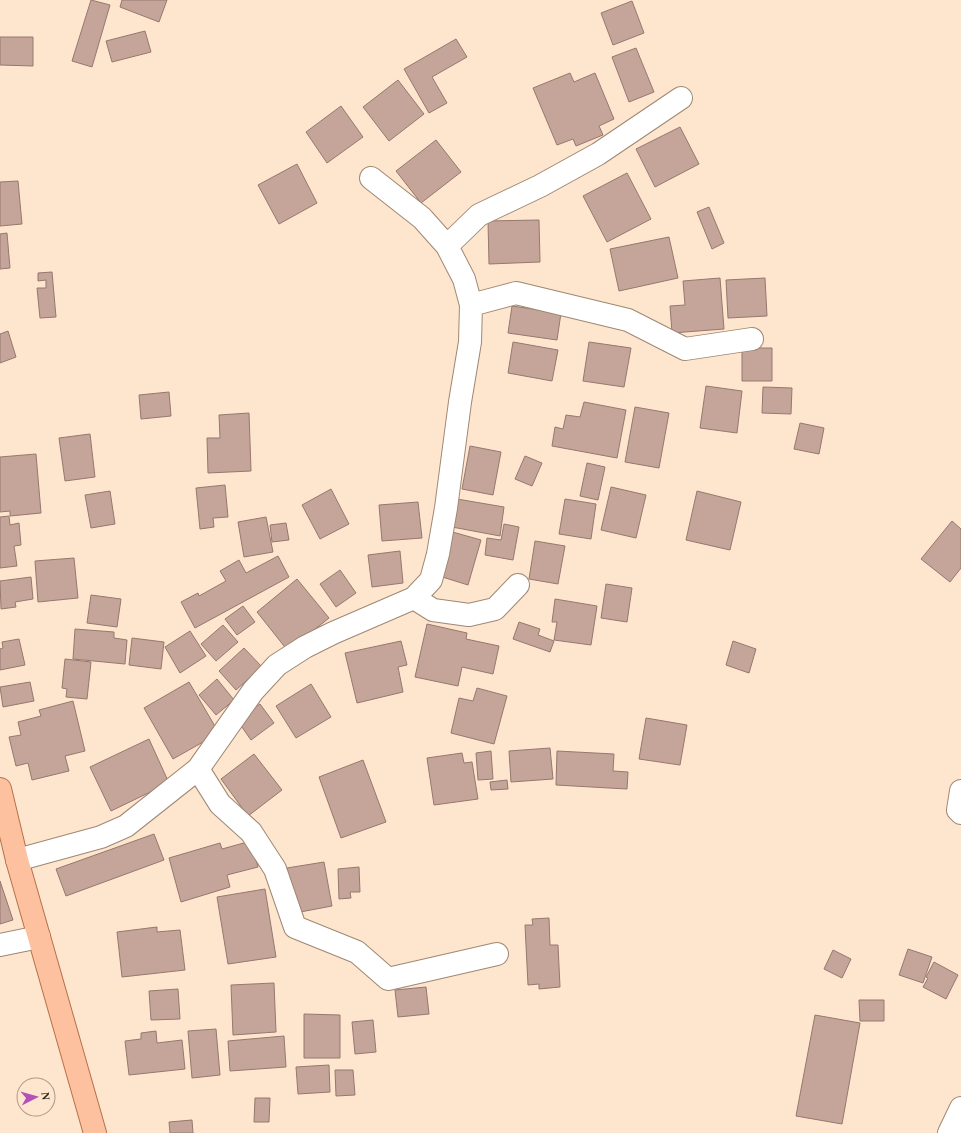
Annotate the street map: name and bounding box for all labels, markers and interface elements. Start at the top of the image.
north arrow [16,1077,56,1117]
text: N [40,1091,52,1101]

